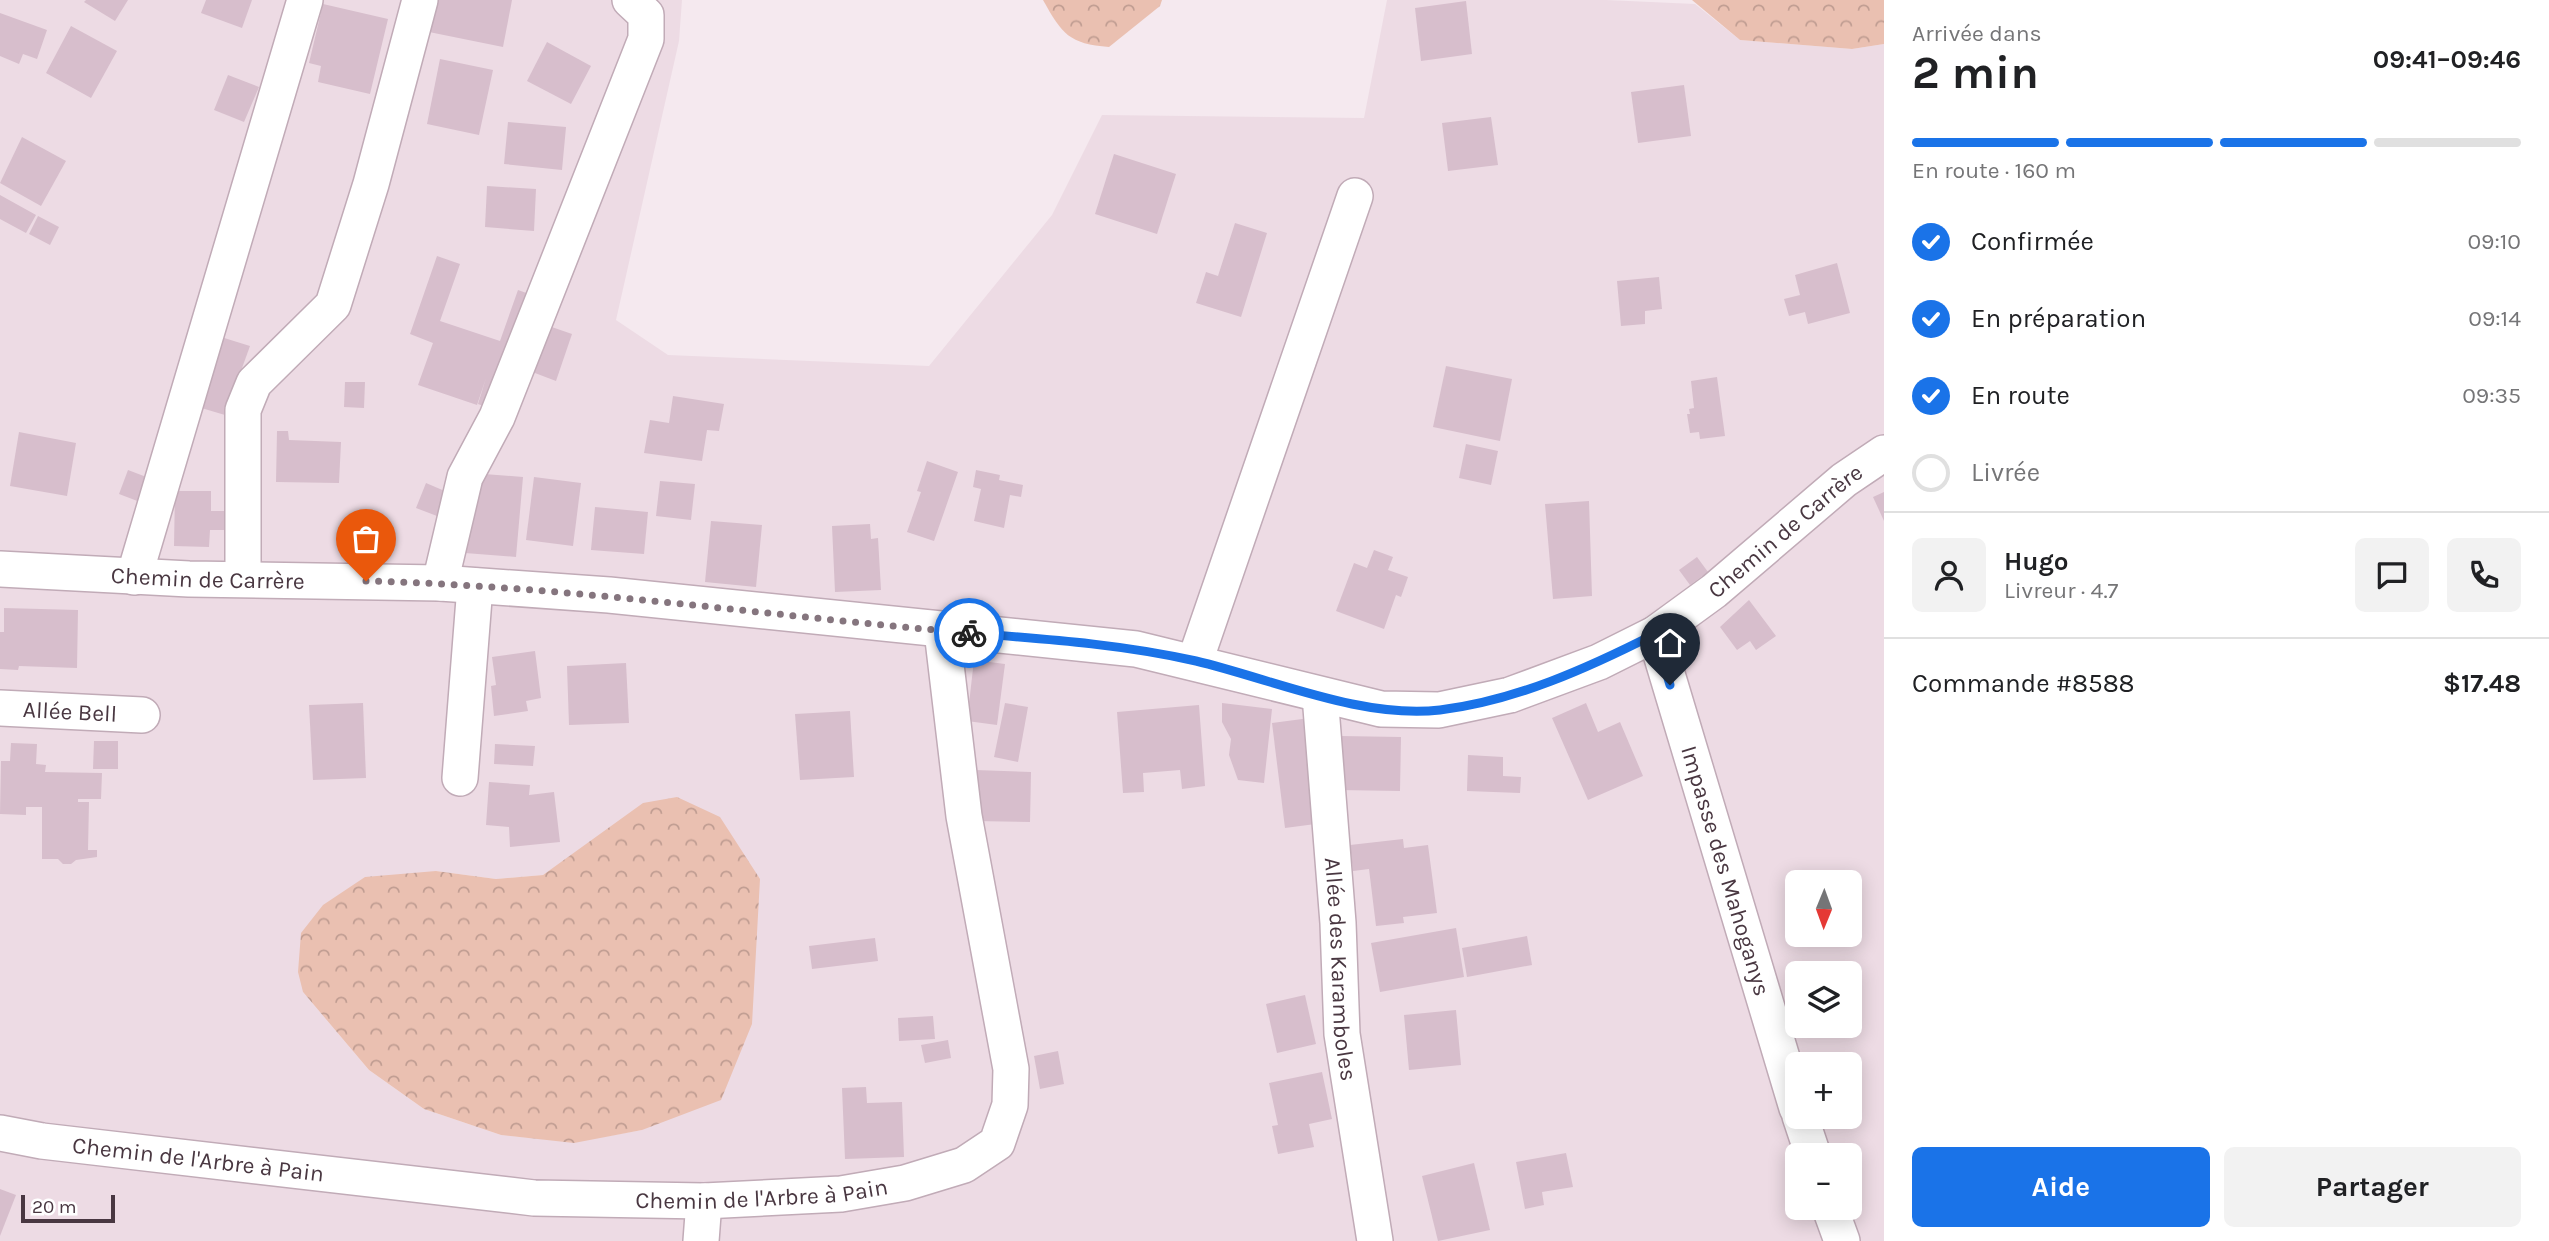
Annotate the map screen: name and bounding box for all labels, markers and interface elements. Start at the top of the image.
text: Arrivée dans [1912,20,2042,47]
text: 09:41–09:46 [2373,44,2521,75]
text: 2 min [1912,46,2039,100]
text: En route · 160 m [1912,157,2076,184]
icon: check [1912,223,1950,261]
text: Confirmée [1971,226,2094,257]
text: 09:10 [2467,228,2521,255]
icon: check [1912,300,1950,338]
text: En préparation [1971,303,2146,334]
text: 09:14 [2468,305,2521,332]
icon: check [1912,377,1950,415]
text: En route [1971,380,2070,411]
text: 09:35 [2462,382,2521,409]
text: Livrée [1971,457,2040,488]
street label: Chemin de Carrère [1702,458,1867,604]
pin [336,509,396,581]
icon: bag [347,520,385,558]
button: person [1912,538,1986,612]
button: chat [2355,538,2429,612]
button: phone [2447,538,2521,612]
text: Hugo [2004,546,2069,577]
street label: Chemin de Carrère [110,561,305,594]
text: Livreur · 4.7 [2004,577,2118,604]
courier [934,598,1004,668]
pin [1640,613,1700,685]
icon: bike [950,614,988,652]
icon: home [1651,624,1689,662]
text: Commande #8588 [1912,668,2135,699]
text: $17.48 [2443,668,2521,699]
street label: Allée Bell [22,696,118,727]
street label: Impasse des Mahoganys [1676,742,1776,999]
street label: Allée des Karamboles [1319,856,1363,1083]
north arrow [1785,870,1862,947]
map controls [1785,870,1862,1220]
button: layers [1785,961,1862,1038]
button: + [1785,1052,1862,1129]
street label: Chemin de l'Arbre à Pain [71,1131,325,1187]
button: − [1785,1143,1862,1220]
button: Aide [1912,1147,2210,1227]
button: Partager [2224,1147,2521,1227]
street label: Chemin de l'Arbre à Pain [635,1173,890,1215]
scale bar [21,1192,116,1224]
text: 20 m [32,1196,77,1218]

